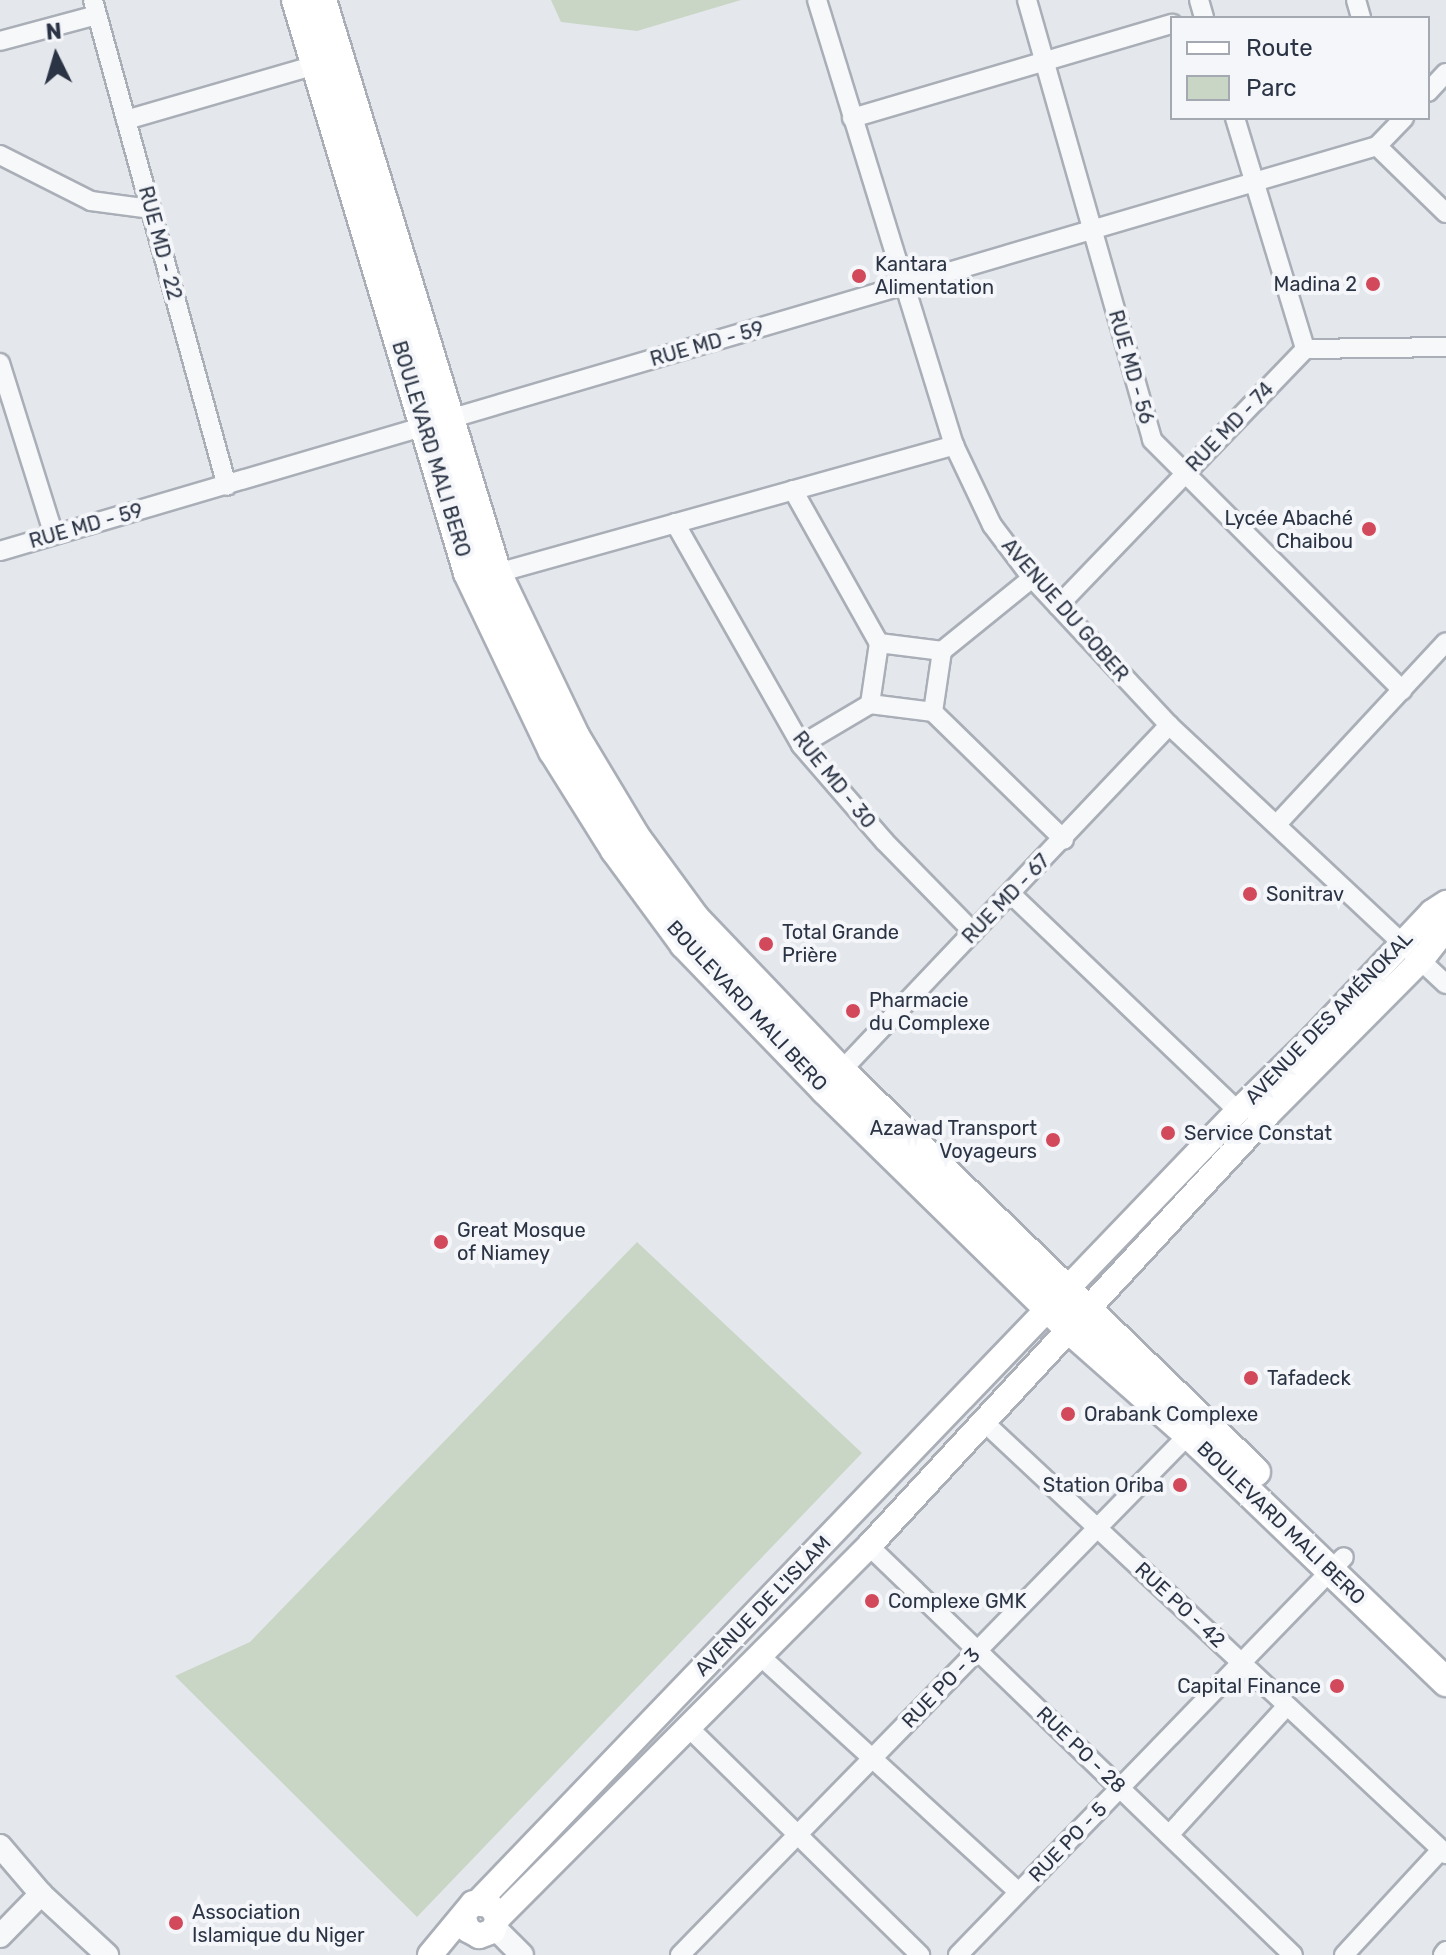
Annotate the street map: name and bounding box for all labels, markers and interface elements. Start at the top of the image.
north arrow [16,16,96,96]
legend [1170,16,1430,120]
text: N [45,17,63,46]
text: Route [1246,34,1313,62]
text: Parc [1246,74,1297,102]
street label: RUE MD - 22 [133,184,187,302]
place label: Kantara Alimentation [875,252,994,299]
marker: Kantara Alimentation [850,267,868,285]
place label: Madina 2 [1274,272,1357,296]
marker: Madina 2 [1364,275,1382,293]
street label: RUE MD - 56 [1103,307,1159,427]
street label: RUE MD - 59 [647,316,767,372]
street label: BOULEVARD MALI BERO [387,338,475,560]
street label: RUE MD - 74 [1181,377,1279,477]
street label: RUE MD - 59 [26,498,146,554]
place label: Lycée Abaché Chaibou [1224,506,1353,553]
marker: Lycée Abaché Chaibou [1360,520,1378,538]
street label: AVENUE DU GOBER [997,534,1133,686]
street label: RUE MD - 30 [788,727,880,833]
street label: RUE MD - 67 [957,849,1055,949]
place label: Sonitrav [1266,882,1344,906]
marker: Sonitrav [1241,885,1259,903]
street label: BOULEVARD MALI BERO [662,916,832,1096]
place label: Total Grande Prière [782,920,899,967]
street label: AVENUE DES AMÉNOKAL [1240,926,1418,1110]
marker: Total Grande Prière [757,935,775,953]
place label: Pharmacie du Complexe [869,988,990,1035]
marker: Pharmacie du Complexe [844,1002,862,1020]
place label: Azawad Transport Voyageurs [869,1116,1037,1163]
place label: Service Constat [1184,1121,1332,1145]
marker: Service Constat [1159,1124,1177,1142]
marker: Azawad Transport Voyageurs [1044,1131,1062,1149]
place label: Great Mosque of Niamey [457,1218,586,1265]
marker: Great Mosque of Niamey [432,1233,450,1251]
place label: Tafadeck [1267,1366,1351,1390]
marker: Tafadeck [1242,1369,1260,1387]
place label: Orabank Complexe [1084,1402,1258,1426]
marker: Orabank Complexe [1059,1405,1077,1423]
street label: BOULEVARD MALI BERO [1192,1436,1370,1610]
place label: Station Oriba [1043,1473,1164,1497]
marker: Station Oriba [1171,1476,1189,1494]
street label: AVENUE DE L'ISLAM [690,1531,836,1681]
street label: RUE PO - 42 [1130,1557,1230,1653]
place label: Complexe GMK [888,1589,1026,1613]
marker: Complexe GMK [863,1592,881,1610]
street label: RUE PO - 3 [897,1643,985,1733]
place label: Capital Finance [1177,1674,1321,1698]
marker: Capital Finance [1328,1677,1346,1695]
street label: RUE PO - 28 [1031,1702,1131,1798]
street label: RUE PO - 5 [1024,1797,1112,1887]
place label: Association Islamique du Niger [192,1900,365,1947]
marker: Association Islamique du Niger [167,1914,185,1932]

